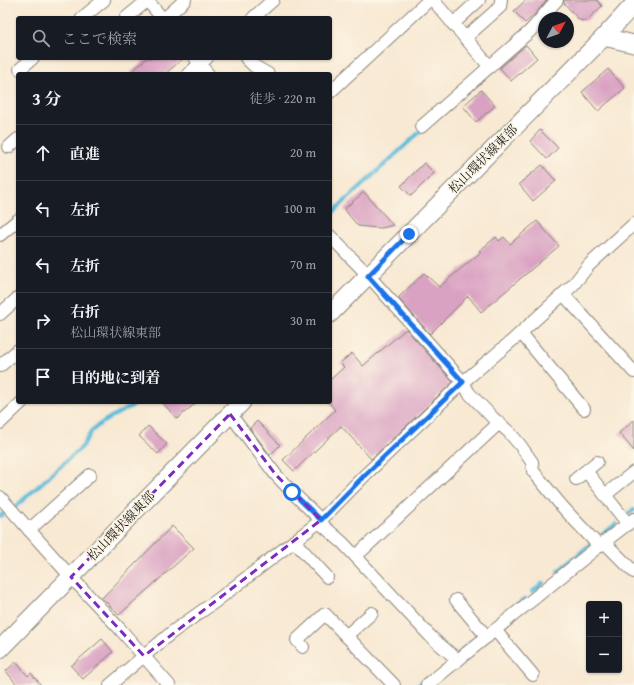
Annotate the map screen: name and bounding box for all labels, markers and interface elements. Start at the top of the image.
north arrow [538,12,574,48]
search box [16,16,332,60]
icon: search [30,27,52,49]
text: ここで検索 [62,28,137,49]
text: 3 分 [32,86,62,111]
text: 徒歩 · 220 m [250,89,316,108]
street label: 松山環状線東部 [444,120,522,198]
icon: ahead [32,142,54,164]
text: 直進 [70,143,100,164]
text: 20 m [290,143,316,162]
icon: left [32,198,54,220]
text: 左折 [70,199,100,220]
text: 100 m [284,199,316,218]
route end [400,225,418,243]
icon: left [32,254,54,276]
text: 左折 [70,255,100,276]
text: 70 m [290,255,316,274]
text: 右折 [70,301,100,322]
icon: right [32,310,54,332]
text: 30 m [290,311,316,330]
text: 松山環状線東部 [70,323,161,342]
icon: arrive [32,366,54,388]
text: 目的地に到着 [70,367,160,388]
route start [283,483,301,501]
street label: 松山環状線東部 [83,487,159,565]
map controls [586,601,622,673]
button: + [586,601,622,637]
button: − [586,637,622,673]

